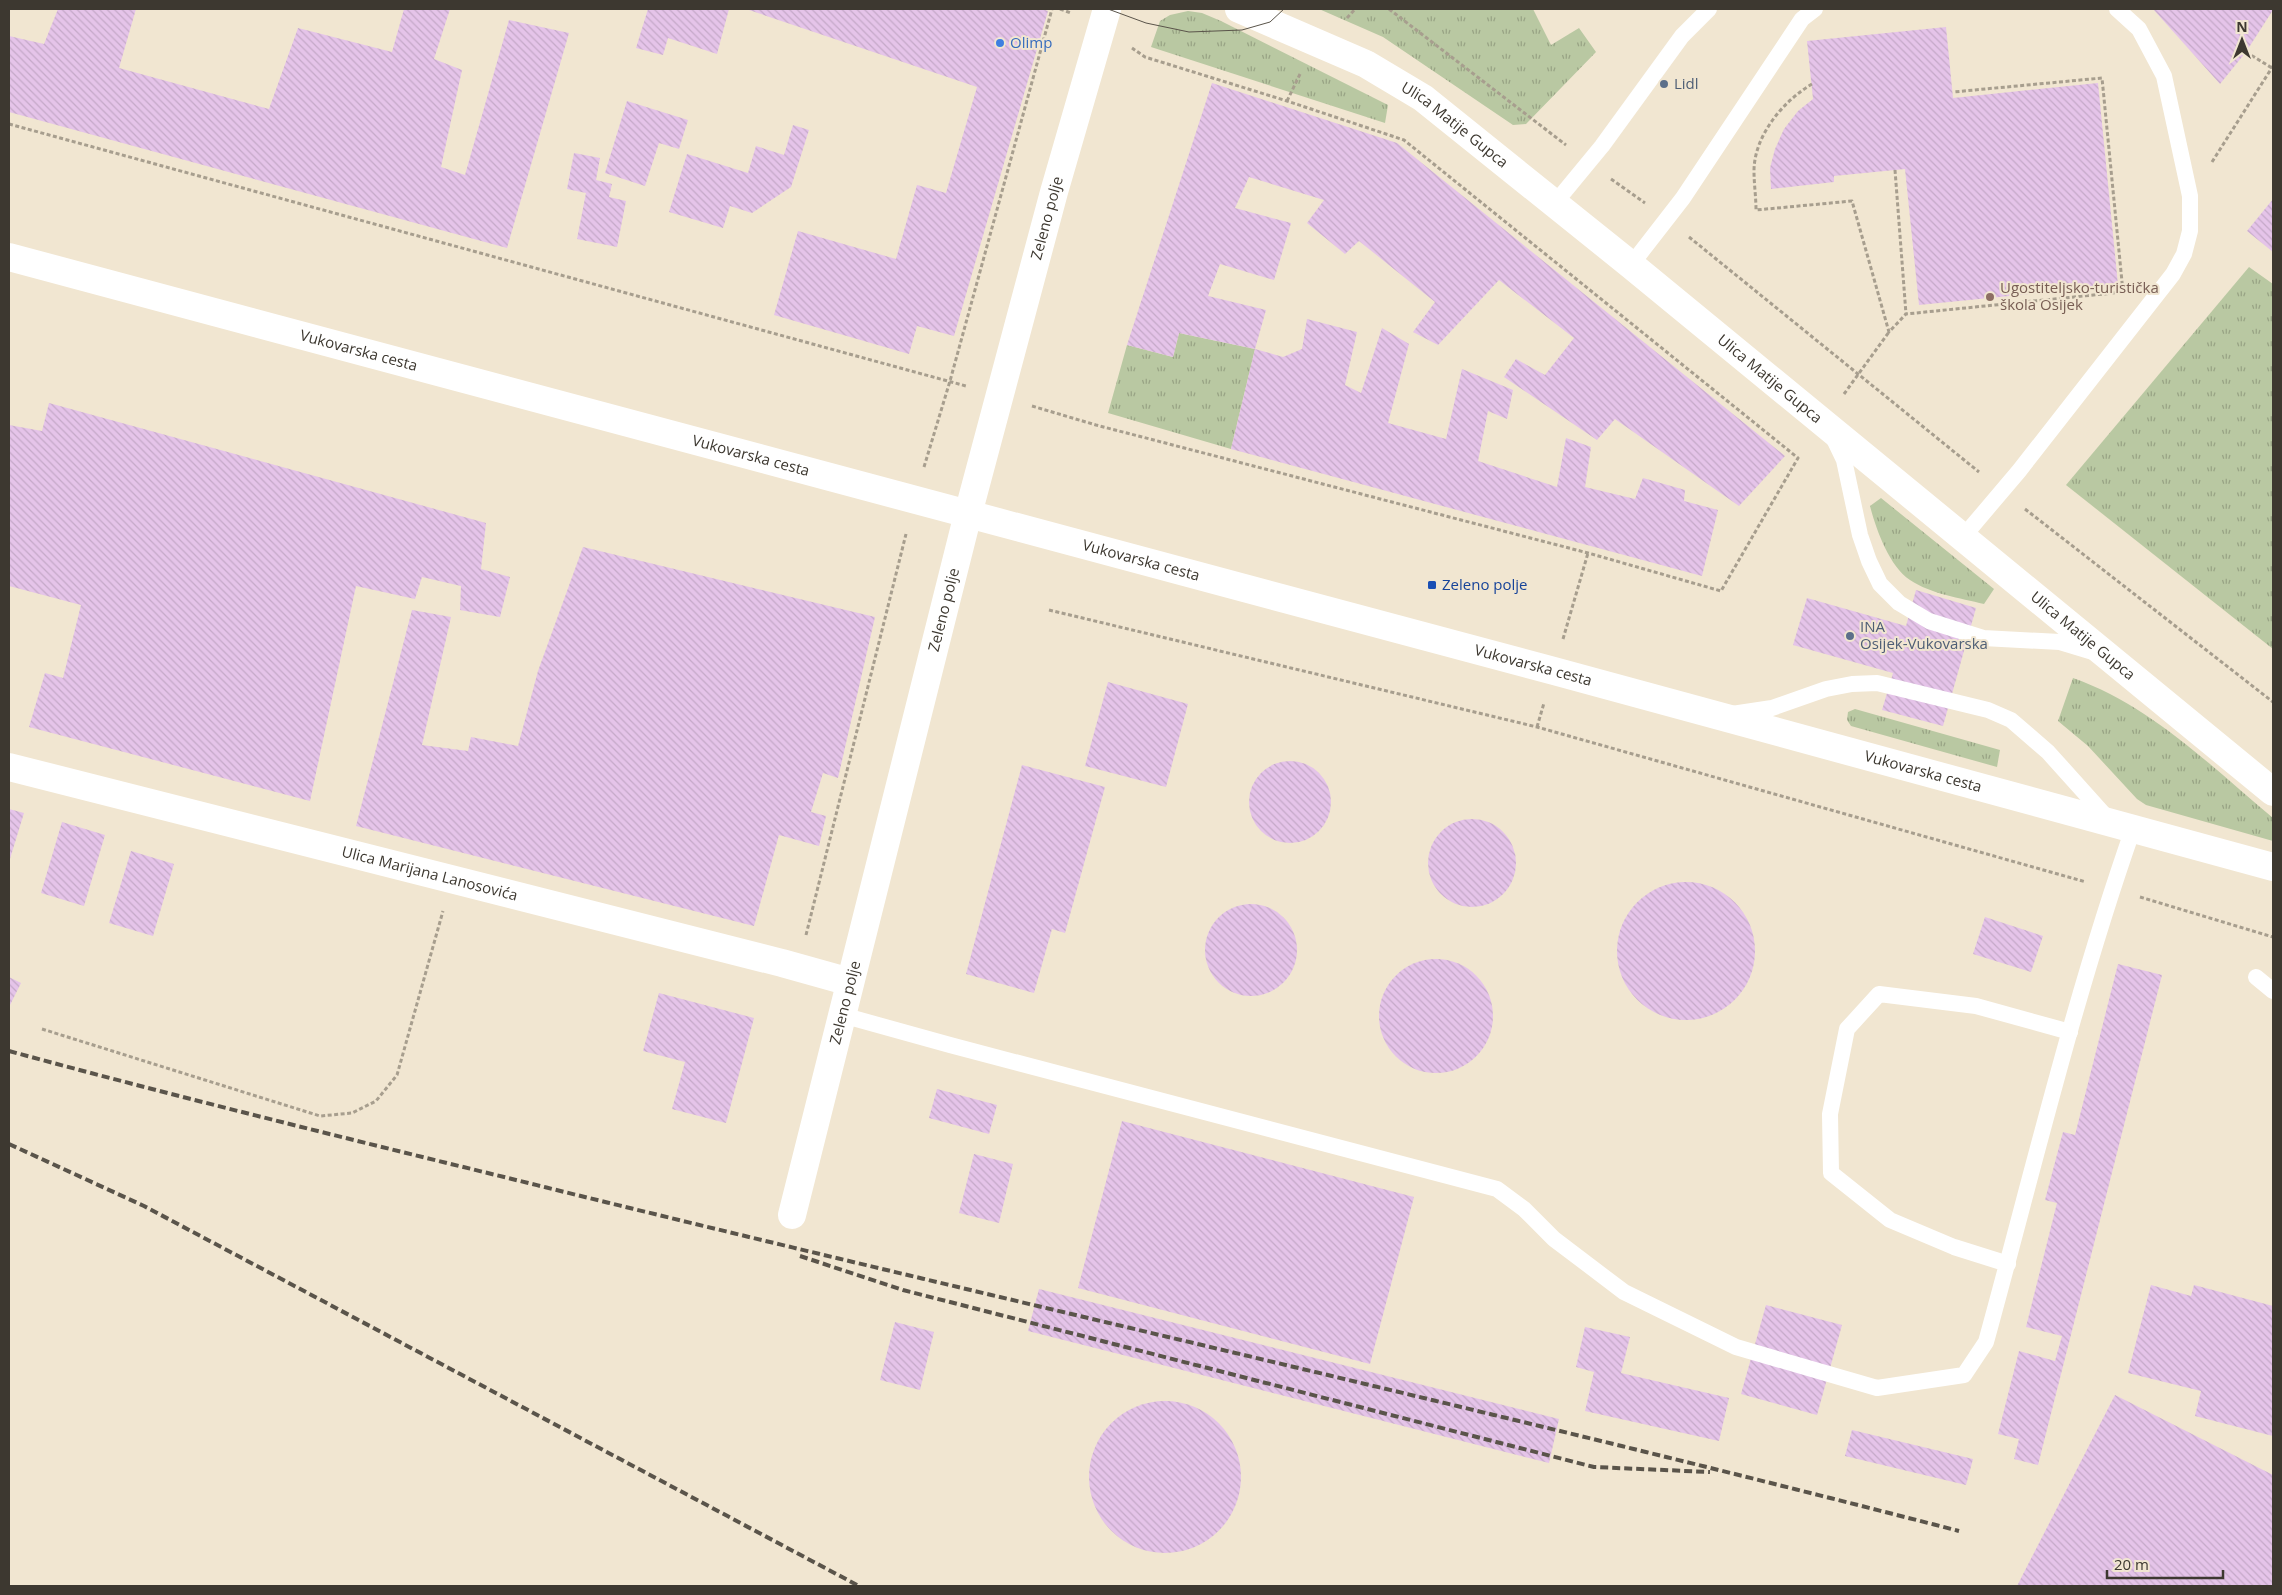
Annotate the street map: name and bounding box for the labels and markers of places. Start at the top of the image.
place label: Olimp [1010,32,1052,52]
marker: Olimp [994,37,1006,49]
place label: Lidl [1674,73,1699,93]
marker: Lidl [1658,78,1670,90]
place label: Ugostiteljsko-turistička škola Osijek [2000,277,2159,314]
marker: Ugostiteljsko-turistička škola Osijek [1984,291,1996,303]
place label: Zeleno polje [1442,574,1528,594]
marker: Zeleno polje [1426,579,1438,591]
place label: INA Osijek-Vukovarska [1860,616,1988,653]
marker: INA Osijek-Vukovarska [1844,630,1856,642]

